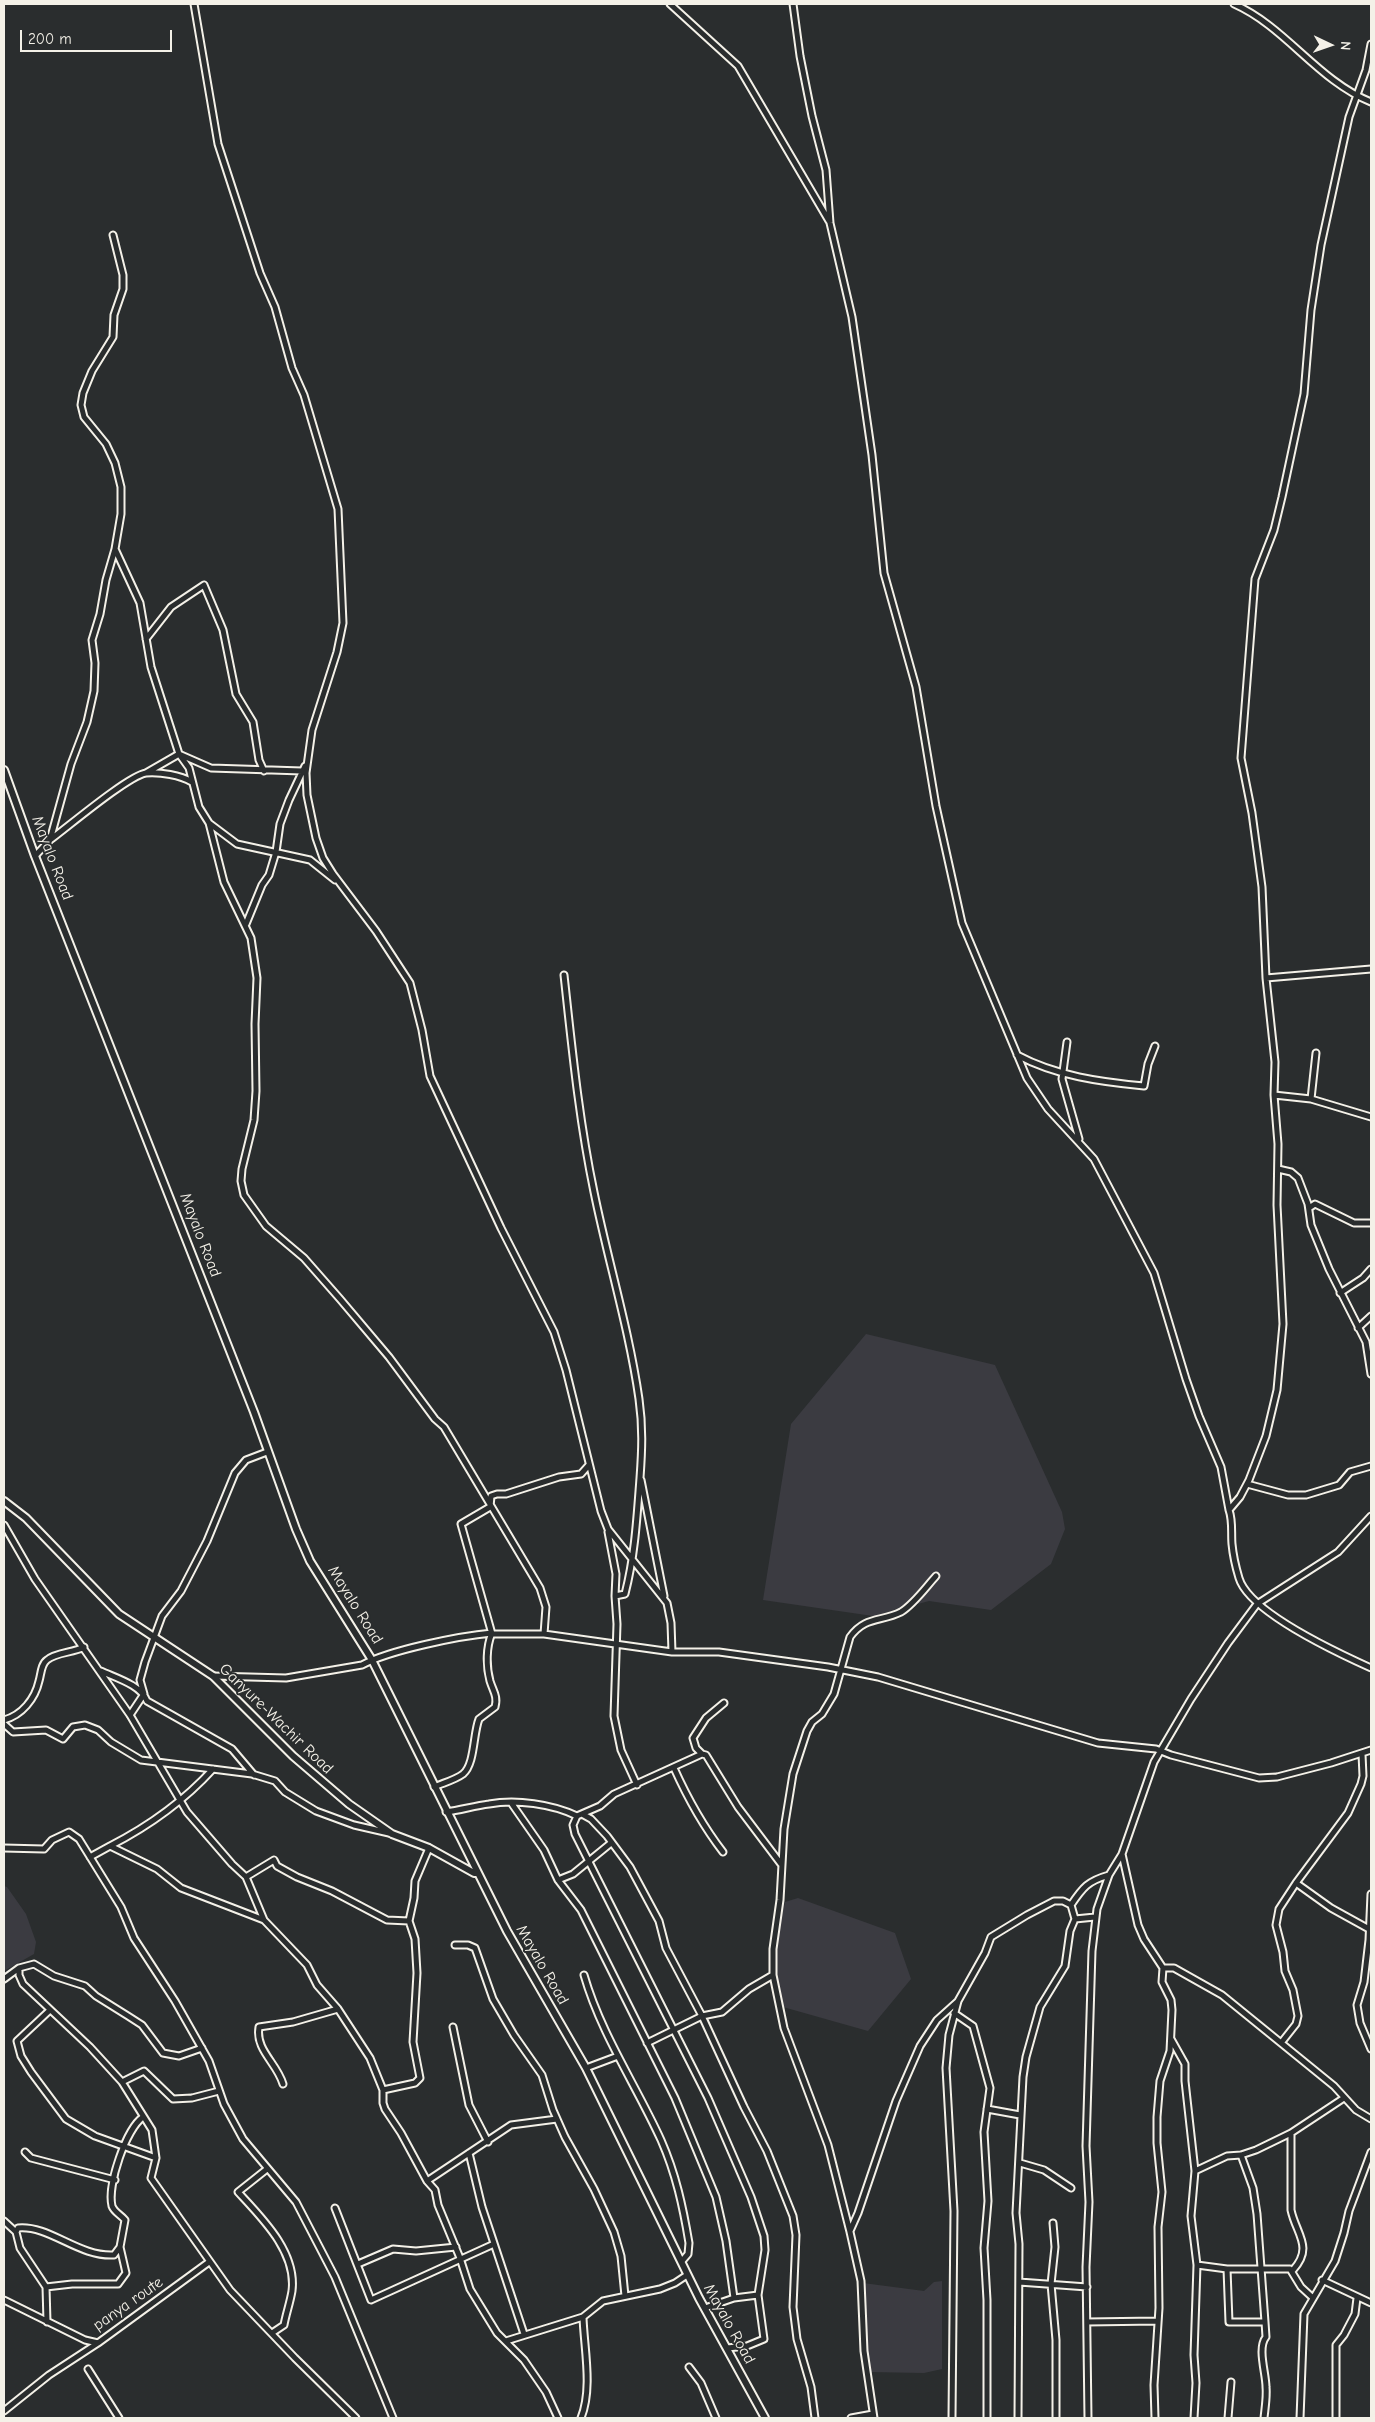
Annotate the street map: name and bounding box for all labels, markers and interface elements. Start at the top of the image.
scale bar [22,20,175,52]
north arrow [1305,20,1355,70]
text: 200 m [28,30,72,48]
text: N [1337,41,1354,51]
street label: Mayalo Road [27,813,77,903]
street label: Mayalo Road [175,1190,225,1280]
street label: Mayalo Road [323,1562,387,1648]
street label: Ganyure-Wachir Road [215,1660,337,1778]
street label: Mayalo Road [512,1922,572,2008]
street label: panya route [89,2273,167,2335]
street label: Mayalo Road [699,2281,759,2367]

